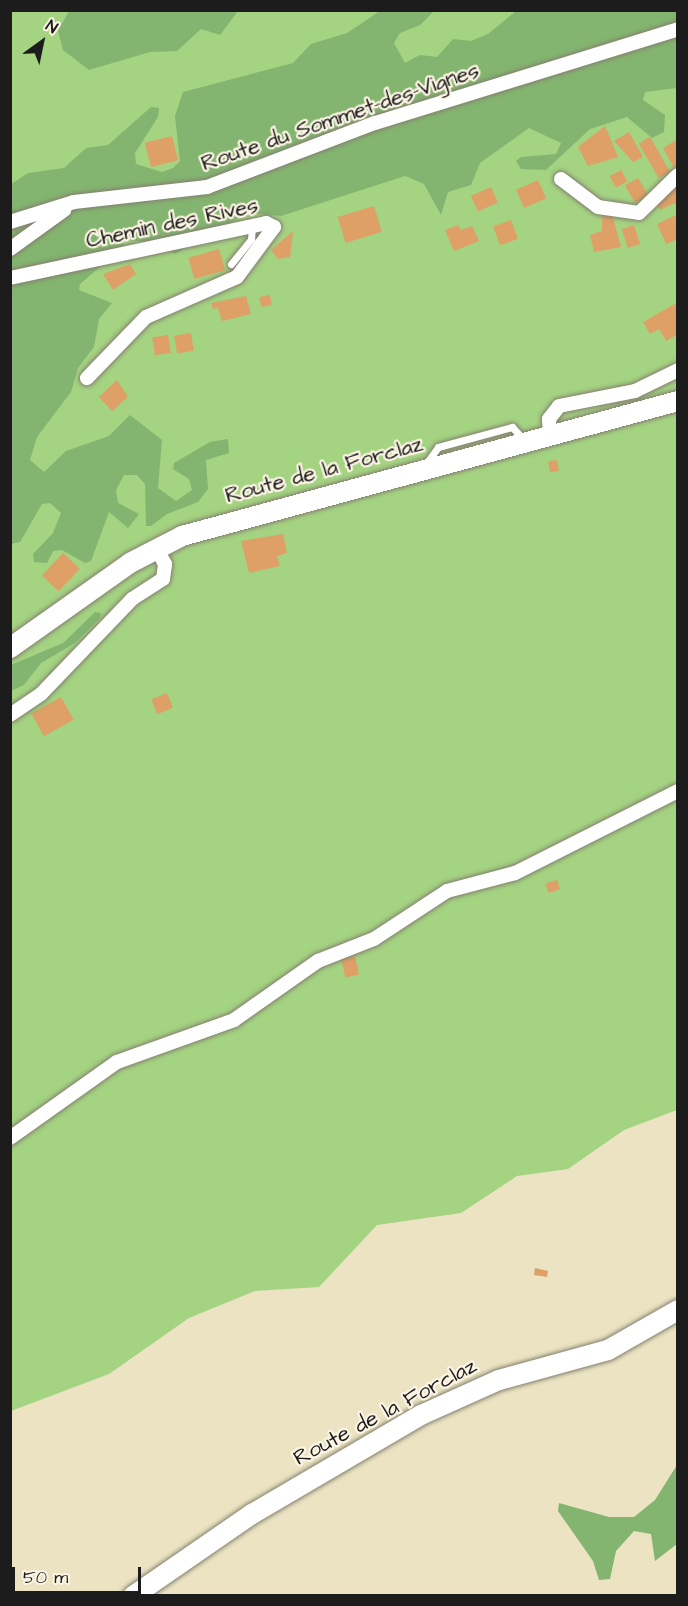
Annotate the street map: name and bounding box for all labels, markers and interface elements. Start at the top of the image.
north arrow [12,12,72,72]
text: N [42,15,62,39]
street label: Route du Sommet-des-Vignes [198,57,482,177]
street label: Chemin des Rives [84,192,260,254]
street label: Route de la Forclaz [222,431,426,509]
street label: Route de la Forclaz [289,1353,481,1471]
scale bar [15,1555,144,1593]
text: 50 m [23,1565,68,1590]

